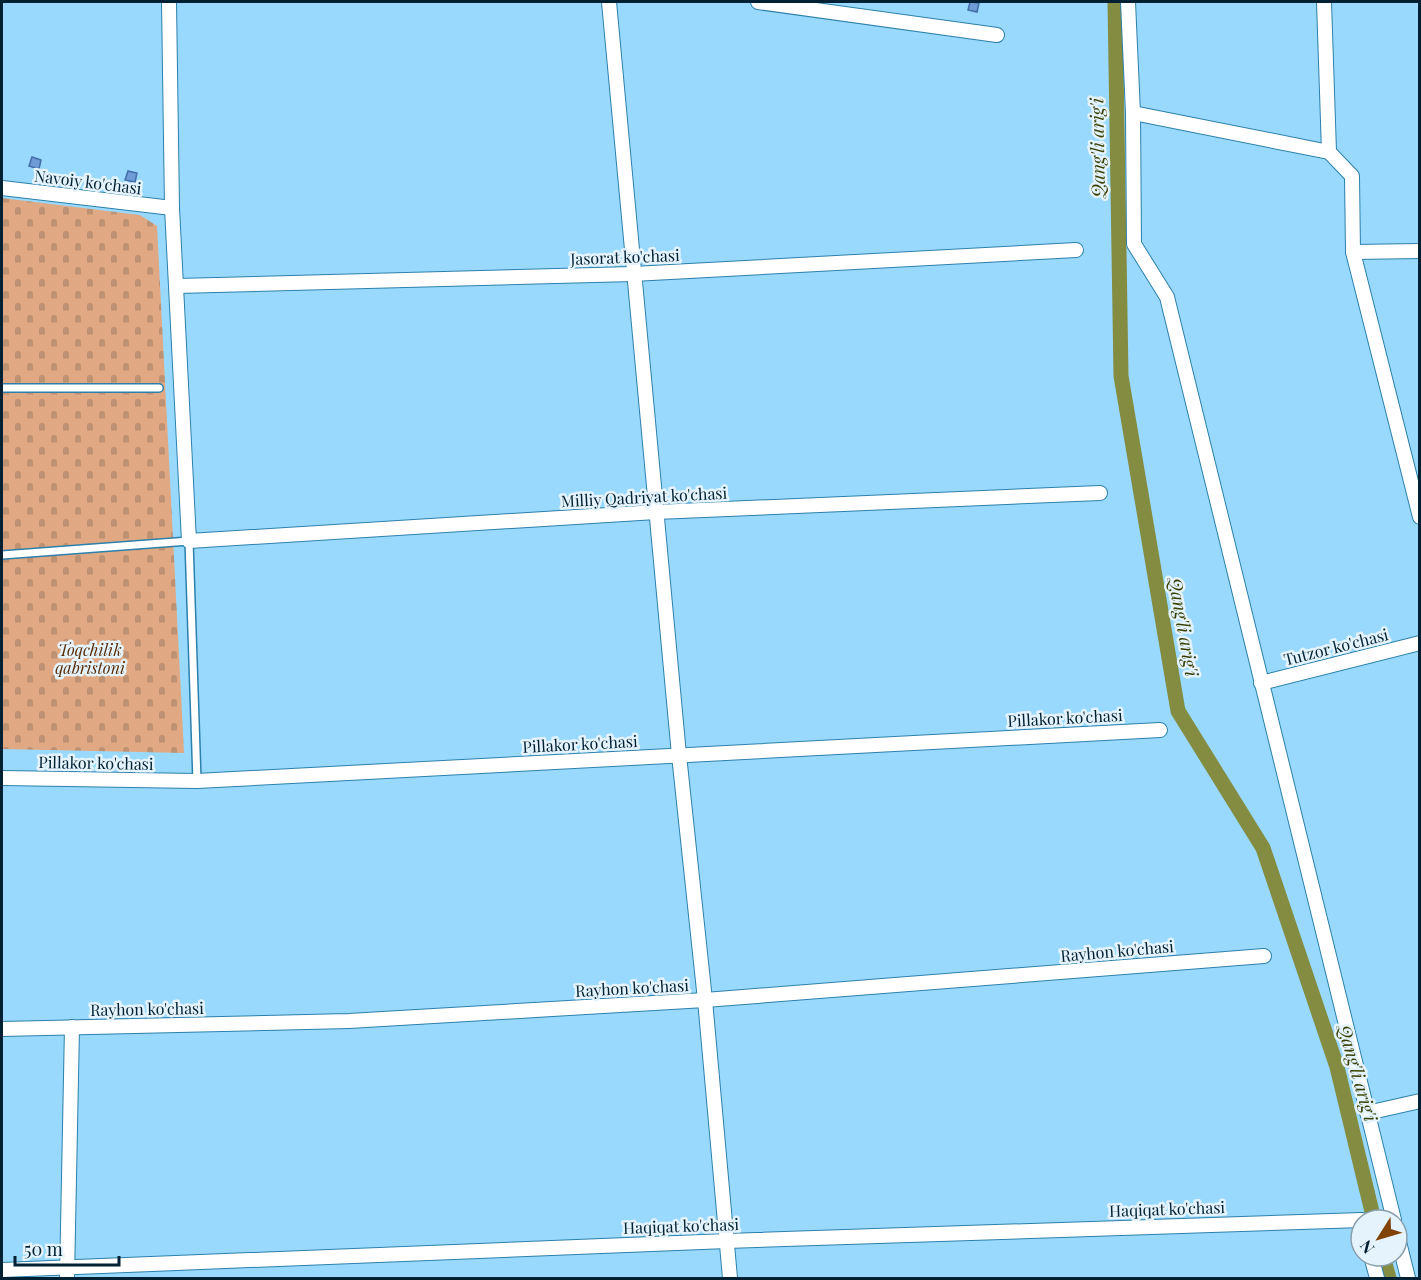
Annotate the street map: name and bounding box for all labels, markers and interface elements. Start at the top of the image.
water label: Qang'li arig'i [1084,97,1110,199]
street label: Navoiy ko'chasi [33,165,143,199]
street label: Jasorat ko'chasi [569,244,680,269]
street label: Milliy Qadriyat ko'chasi [560,482,728,511]
water label: Qang'li arig'i [1163,575,1205,679]
street label: Tutzor ko'chasi [1281,623,1391,670]
park label: Toqchilik qabristoni [55,639,126,678]
street label: Pillakor ko'chasi [1007,704,1123,731]
street label: Pillakor ko'chasi [522,730,638,757]
street label: Pillakor ko'chasi [38,751,154,774]
street label: Rayhon ko'chasi [1059,935,1175,966]
street label: Rayhon ko'chasi [575,974,690,1001]
street label: Rayhon ko'chasi [90,997,204,1020]
water label: Qang'li arig'i [1332,1020,1383,1125]
street label: Haqiqat ko'chasi [1109,1196,1226,1221]
north arrow [1349,1208,1409,1268]
street label: Haqiqat ko'chasi [623,1213,740,1238]
scale bar [15,1229,118,1267]
text: N [1354,1236,1378,1258]
text: 50 m [24,1237,63,1261]

